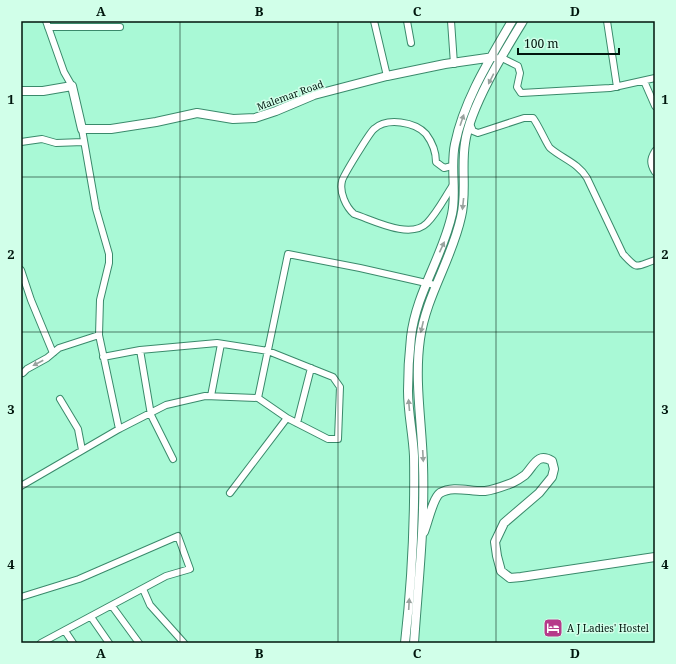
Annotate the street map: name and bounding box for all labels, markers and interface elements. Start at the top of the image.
text: A [96,2,106,20]
text: B [255,2,264,20]
text: C [413,2,422,20]
text: D [570,2,580,20]
scale bar [518,30,619,56]
text: 100 m [524,35,559,52]
one-way arrow [487,74,494,85]
street label: Malemar Road [255,76,325,114]
text: 1 [7,90,15,108]
text: 1 [661,90,669,108]
one-way arrow [460,114,466,126]
one-way arrow [460,198,467,210]
one-way arrow [439,241,445,253]
text: 2 [7,245,15,263]
text: 2 [661,245,669,263]
one-way arrow [419,320,425,333]
one-way arrow [33,359,44,366]
one-way arrow [406,399,412,411]
text: 3 [7,400,15,418]
text: 3 [661,400,669,418]
one-way arrow [419,450,426,462]
text: 4 [7,555,15,573]
text: 4 [661,555,669,573]
one-way arrow [405,598,412,610]
hotel icon: A J Ladies' Hostel [542,617,564,639]
place label: A J Ladies' Hostel [567,621,649,635]
text: A [96,644,106,662]
text: B [255,644,264,662]
text: C [413,644,422,662]
text: D [570,644,580,662]

